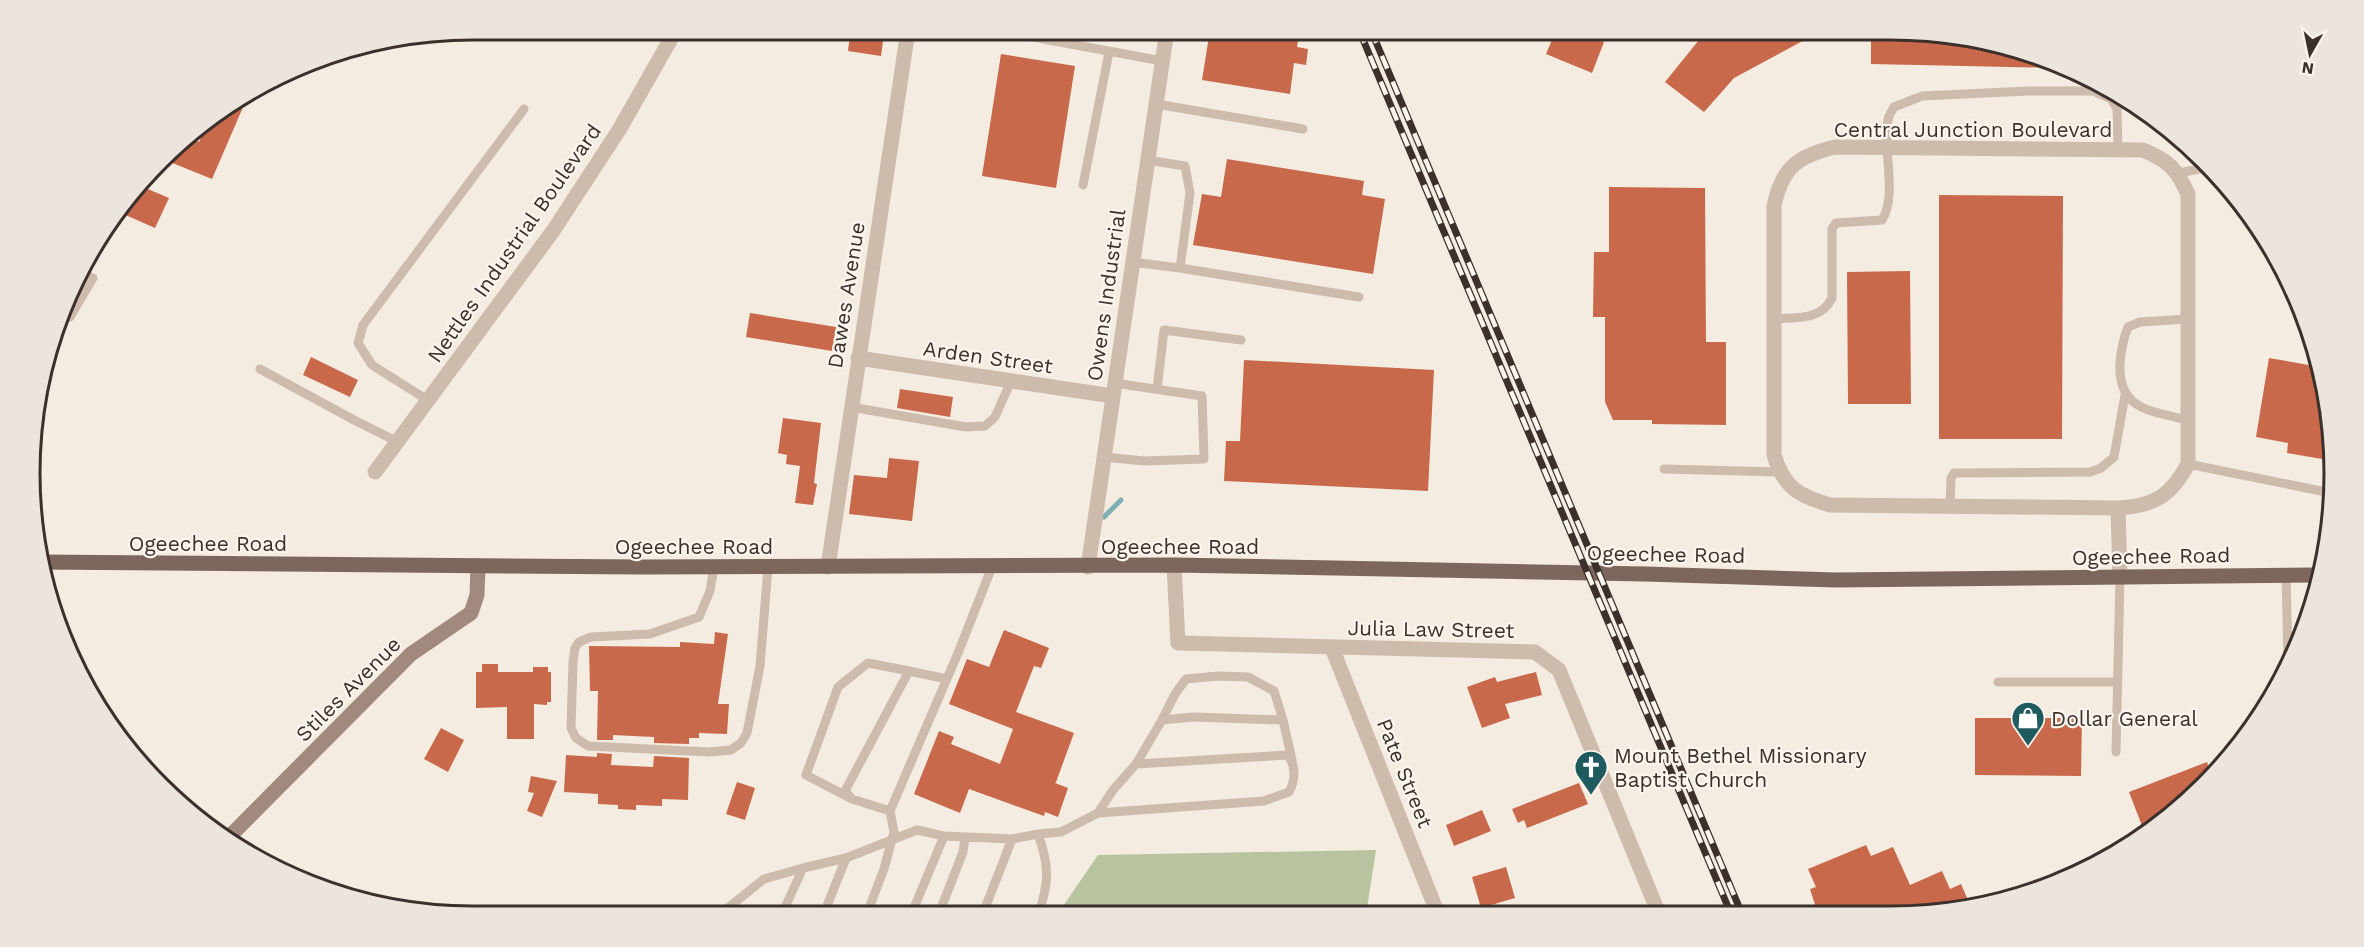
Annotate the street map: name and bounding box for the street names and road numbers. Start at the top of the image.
street label: Central Junction Boulevard [1834,117,2112,142]
street label: Nettles Industrial Boulevard [422,119,606,367]
street label: Owens Industrial [1082,207,1131,383]
street label: Dawes Avenue [822,220,870,370]
street label: Arden Street [922,336,1055,379]
street label: Ogeechee Road [129,531,287,556]
street label: Ogeechee Road [615,534,773,559]
street label: Ogeechee Road [1101,534,1259,559]
street label: Ogeechee Road [1587,540,1745,568]
street label: Ogeechee Road [2072,542,2230,570]
street label: Julia Law Street [1347,615,1515,643]
street label: Stiles Avenue [290,631,406,747]
street label: Pate Street [1372,715,1438,831]

